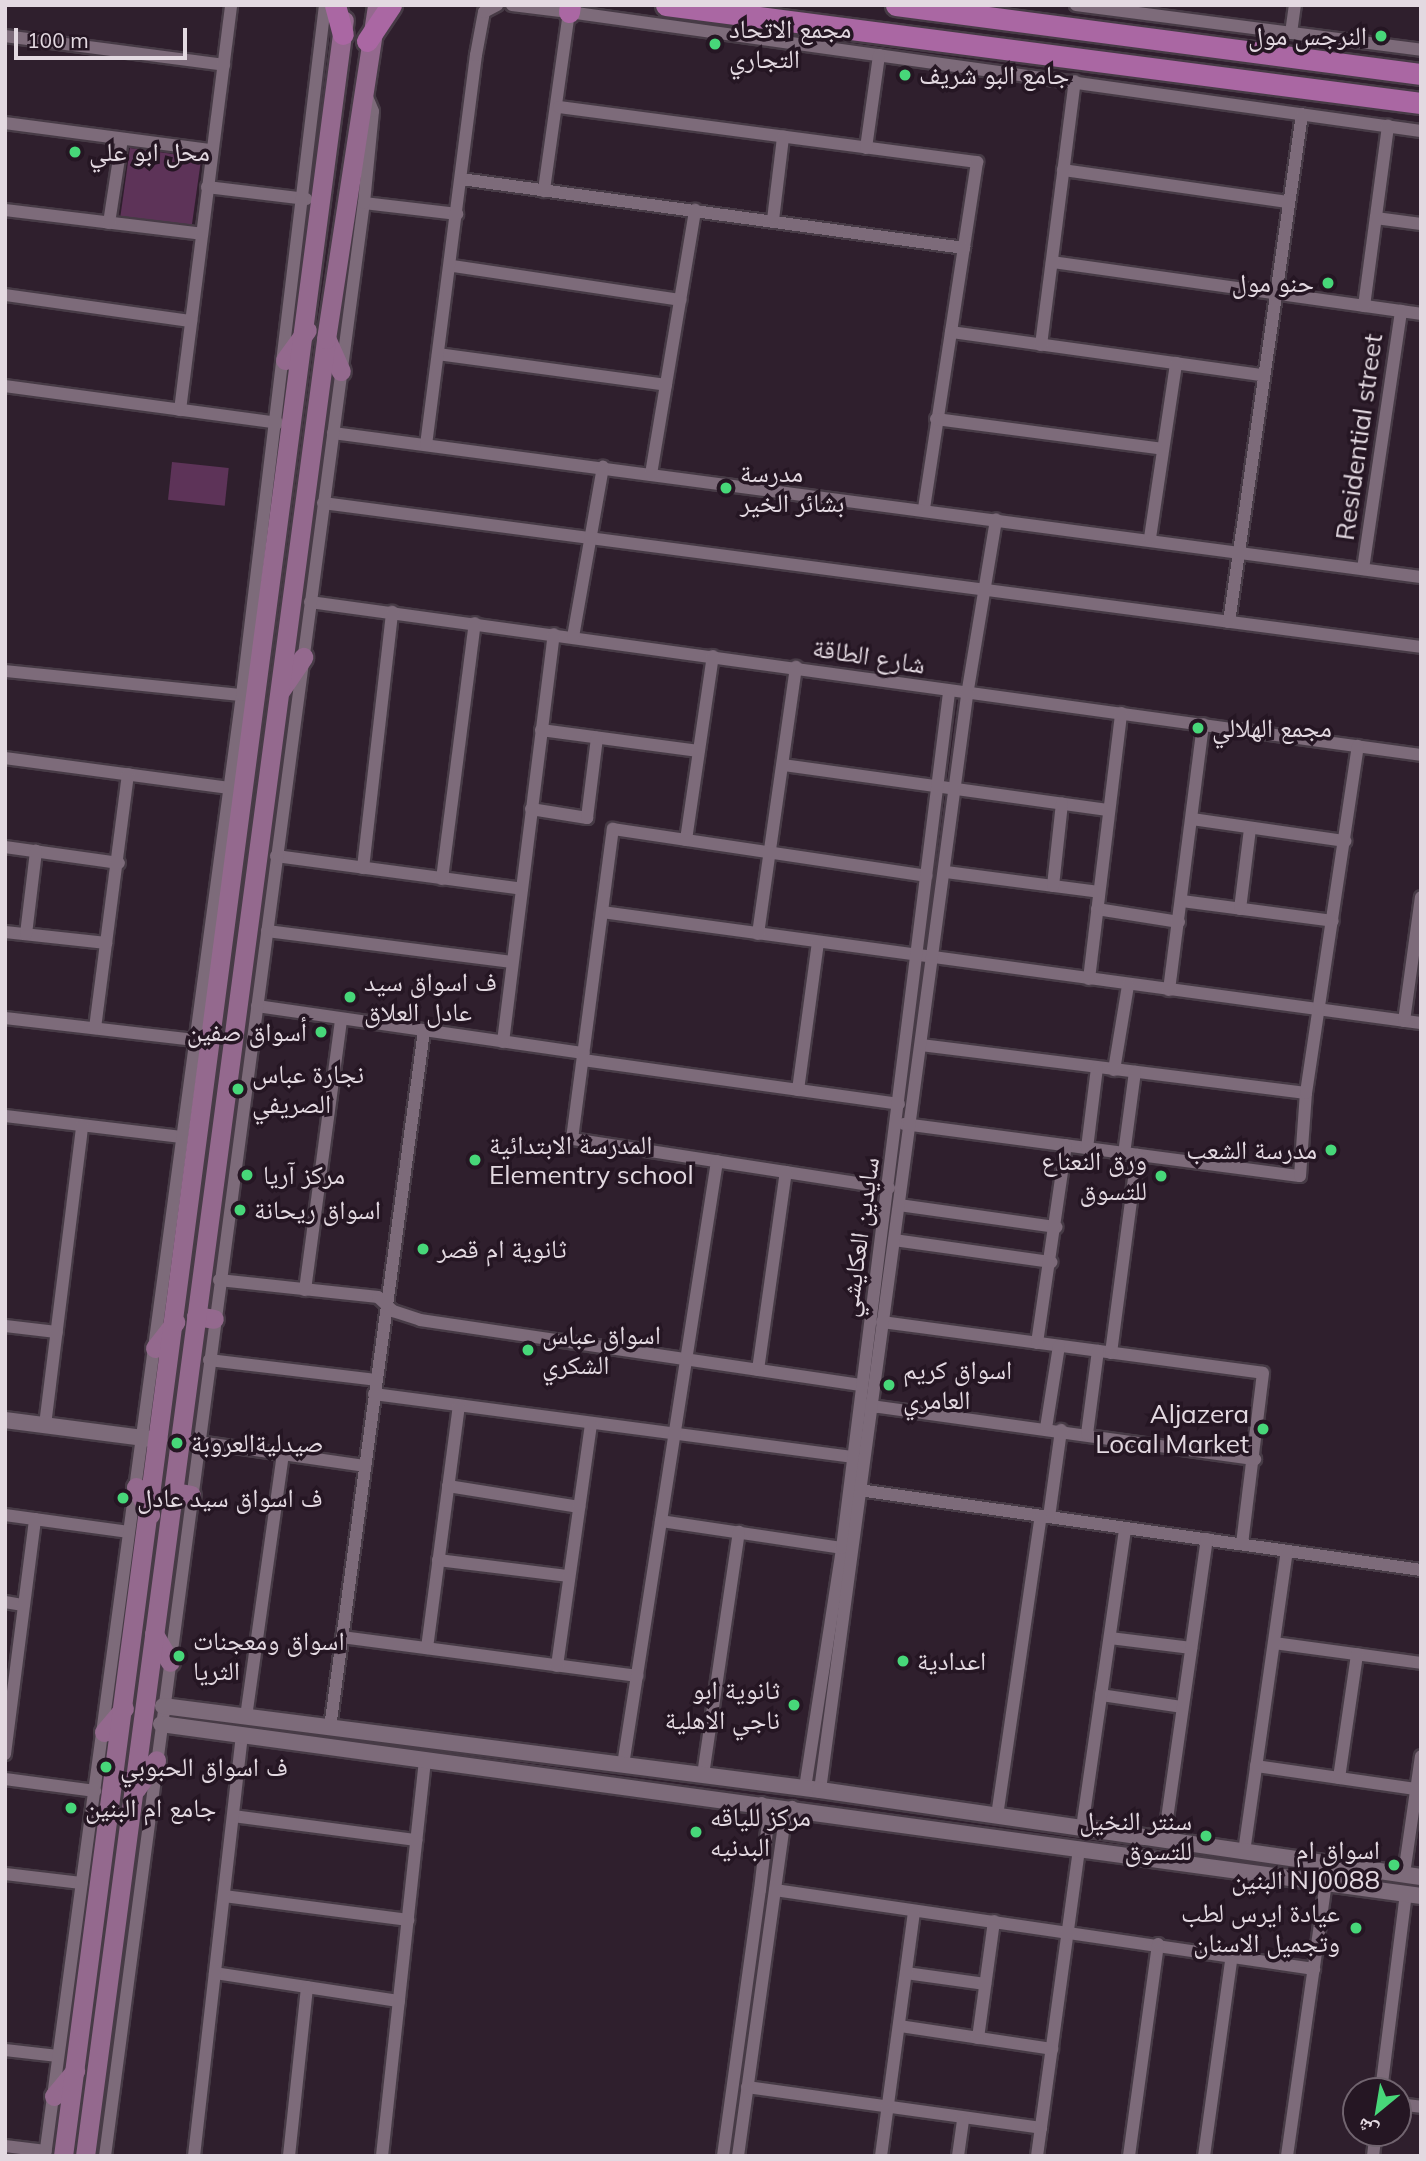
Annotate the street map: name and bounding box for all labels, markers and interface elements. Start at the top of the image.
place label: مجمع الاتحاد التجاري [729,13,851,74]
scale bar [18,14,191,58]
place label: النرجس مول [1248,20,1367,52]
text: 100 m [27,27,89,53]
marker: النرجس مول [1373,28,1389,44]
marker: مجمع الاتحاد التجاري [707,36,723,52]
place label: جامع البو شريف [919,59,1069,91]
marker: جامع البو شريف [897,67,913,83]
place label: محل ابو علي [89,136,210,168]
marker: محل ابو علي [67,144,83,160]
place label: حنو مول [1231,267,1314,299]
marker: حنو مول [1320,275,1336,291]
street label: Residential street [1329,332,1389,542]
place label: مدرسة بشائر الخير [740,457,844,518]
marker: مدرسة بشائر الخير [718,480,734,496]
street label: شارع الطاقة [811,632,927,680]
place label: مجمع الهلالي [1212,712,1332,744]
marker: مجمع الهلالي [1190,720,1206,736]
place label: ف اسواق سيد عادل العلاق [364,966,497,1028]
marker: ف اسواق سيد عادل العلاق [342,989,358,1005]
place label: أسواق صفين [187,1016,307,1048]
marker: أسواق صفين [313,1024,329,1040]
place label: نجارة عباس الصريفي [252,1058,364,1120]
marker: نجارة عباس الصريفي [230,1081,246,1097]
place label: المدرسة الابتدائية Elementry school [489,1129,694,1190]
place label: مدرسة الشعب [1186,1134,1317,1166]
marker: مدرسة الشعب [1323,1142,1339,1158]
place label: ورق النعناع للتسوق [1041,1145,1147,1206]
marker: المدرسة الابتدائية Elementry school [467,1152,483,1168]
street label: سايدين العكايشي [832,1155,886,1319]
place label: مركز آريا [263,1159,345,1191]
marker: مركز آريا [237,1165,257,1185]
marker: ورق النعناع للتسوق [1153,1168,1169,1184]
place label: اسواق ريحانة [254,1194,381,1226]
marker: اسواق ريحانة [232,1202,248,1218]
place label: ثانوية ام قصر [437,1233,567,1265]
marker: ثانوية ام قصر [415,1241,431,1257]
place label: اسواق عباس الشكري [542,1319,661,1380]
marker: اسواق عباس الشكري [520,1342,536,1358]
place label: اسواق كريم العامري [903,1354,1012,1416]
marker: اسواق كريم العامري [881,1377,897,1393]
place label: Aljazera Local Market [1095,1398,1249,1460]
marker: Aljazera Local Market [1255,1421,1271,1437]
place label: صيدليةالعروبة [191,1427,324,1459]
marker: صيدليةالعروبة [169,1435,185,1451]
place label: ف اسواق سيد عادل [137,1482,323,1514]
marker: ف اسواق سيد عادل [115,1490,131,1506]
place label: اسواق ومعجنات الثريا [193,1625,345,1686]
place label: اعدادية [917,1645,986,1677]
marker: اسواق ومعجنات الثريا [171,1648,187,1664]
marker: اعدادية [895,1653,911,1669]
place label: ثانوية ابو ناجي الاهلية [665,1674,780,1736]
marker: ثانوية ابو ناجي الاهلية [786,1697,802,1713]
place label: ف اسواق الحبوبي [120,1751,288,1783]
marker: ف اسواق الحبوبي [98,1759,114,1775]
place label: جامع ام البنين [85,1792,216,1824]
marker: جامع ام البنين [63,1800,79,1816]
place label: مركز للياقه البدنيه [710,1801,811,1862]
place label: سنتر النخيل للتسوق [1079,1805,1192,1867]
marker: مركز للياقه البدنيه [688,1824,704,1840]
marker: سنتر النخيل للتسوق [1198,1828,1214,1844]
place label: اسواق ام البنين NJ0088 [1231,1834,1380,1896]
marker: اسواق ام البنين NJ0088 [1386,1857,1402,1873]
place label: عيادة ايرس لطب وتجميل الاسنان [1181,1897,1340,1958]
marker: عيادة ايرس لطب وتجميل الاسنان [1346,1918,1366,1938]
north arrow [1342,2077,1412,2147]
text: ش [1353,2113,1382,2144]

